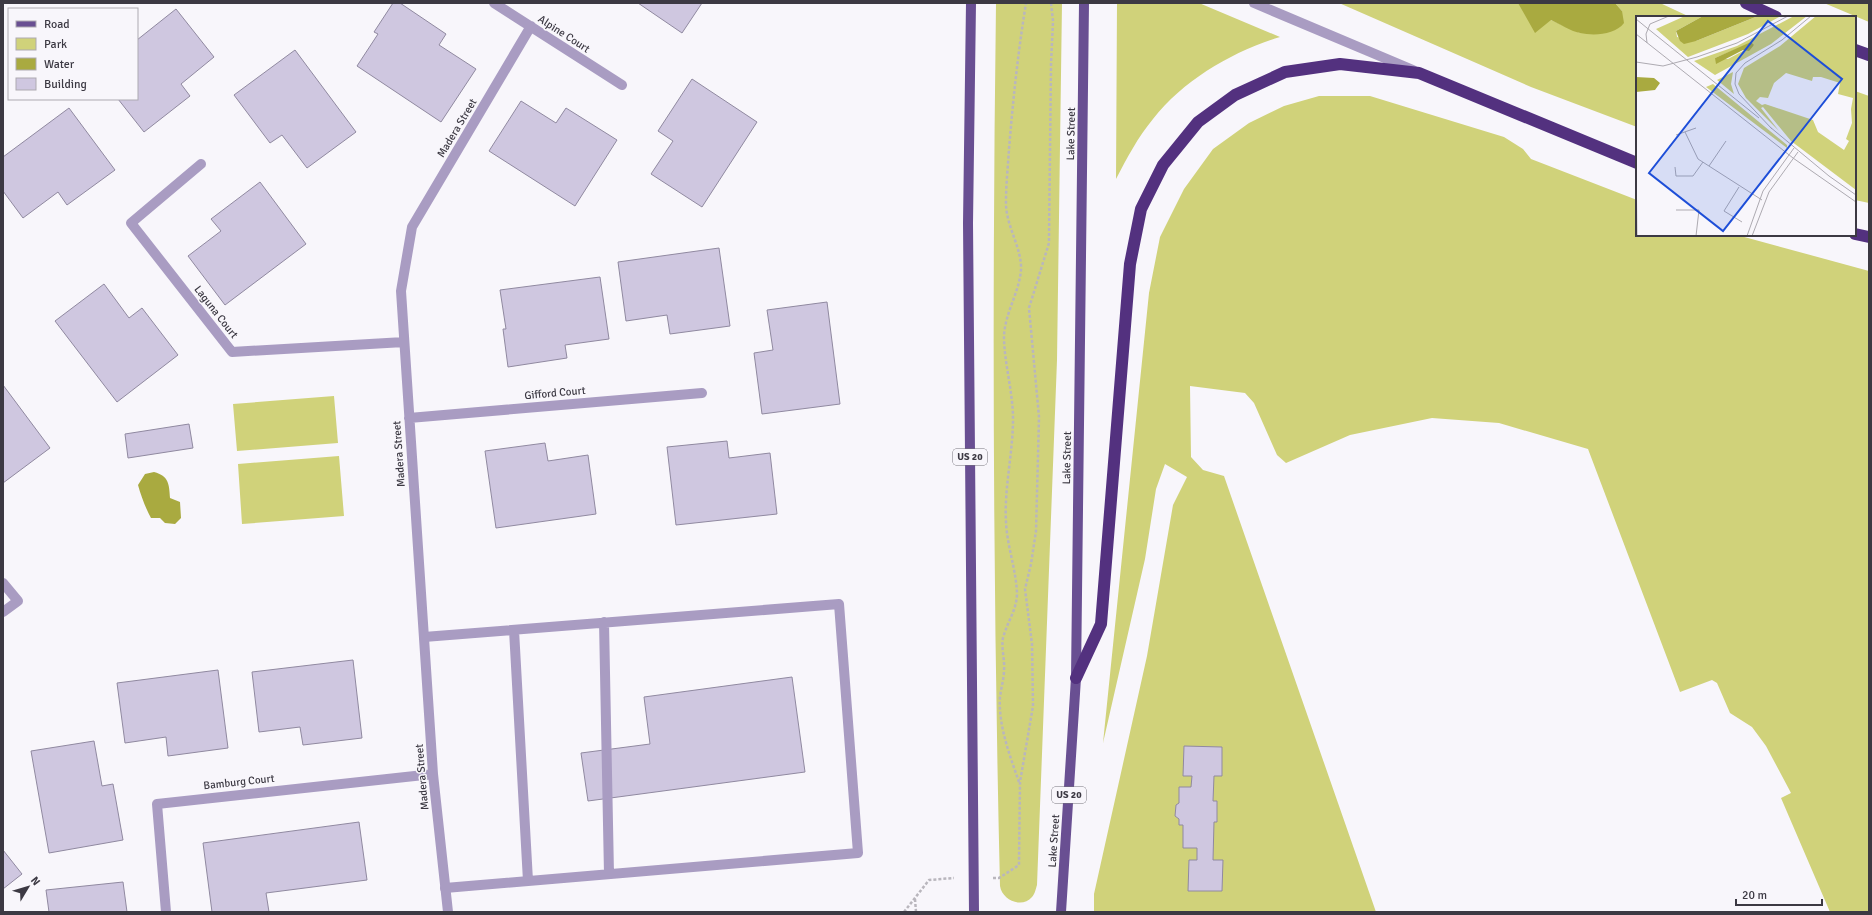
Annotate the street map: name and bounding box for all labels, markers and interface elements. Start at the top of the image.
legend [8,8,138,100]
street label: Alpine Court [536,12,592,56]
inset map [1636,16,1856,236]
text: Road [44,17,70,32]
text: Park [44,37,67,52]
text: Water [44,57,75,72]
text: Building [44,77,87,92]
street label: Madera Street [434,96,480,160]
street label: Lake Street [1064,107,1078,161]
street label: Laguna Court [191,283,241,341]
street label: Gifford Court [524,384,586,402]
street label: Madera Street [390,420,408,488]
street label: Lake Street [1060,431,1074,485]
road number: US 20 [953,449,987,465]
street label: Madera Street [413,743,431,811]
street label: Bamburg Court [203,772,275,792]
road number: US 20 [1052,787,1086,803]
street label: Lake Street [1046,814,1062,868]
north arrow [8,867,48,907]
text: N [28,874,43,888]
scale bar [1736,881,1822,907]
text: 20 m [1742,888,1767,903]

